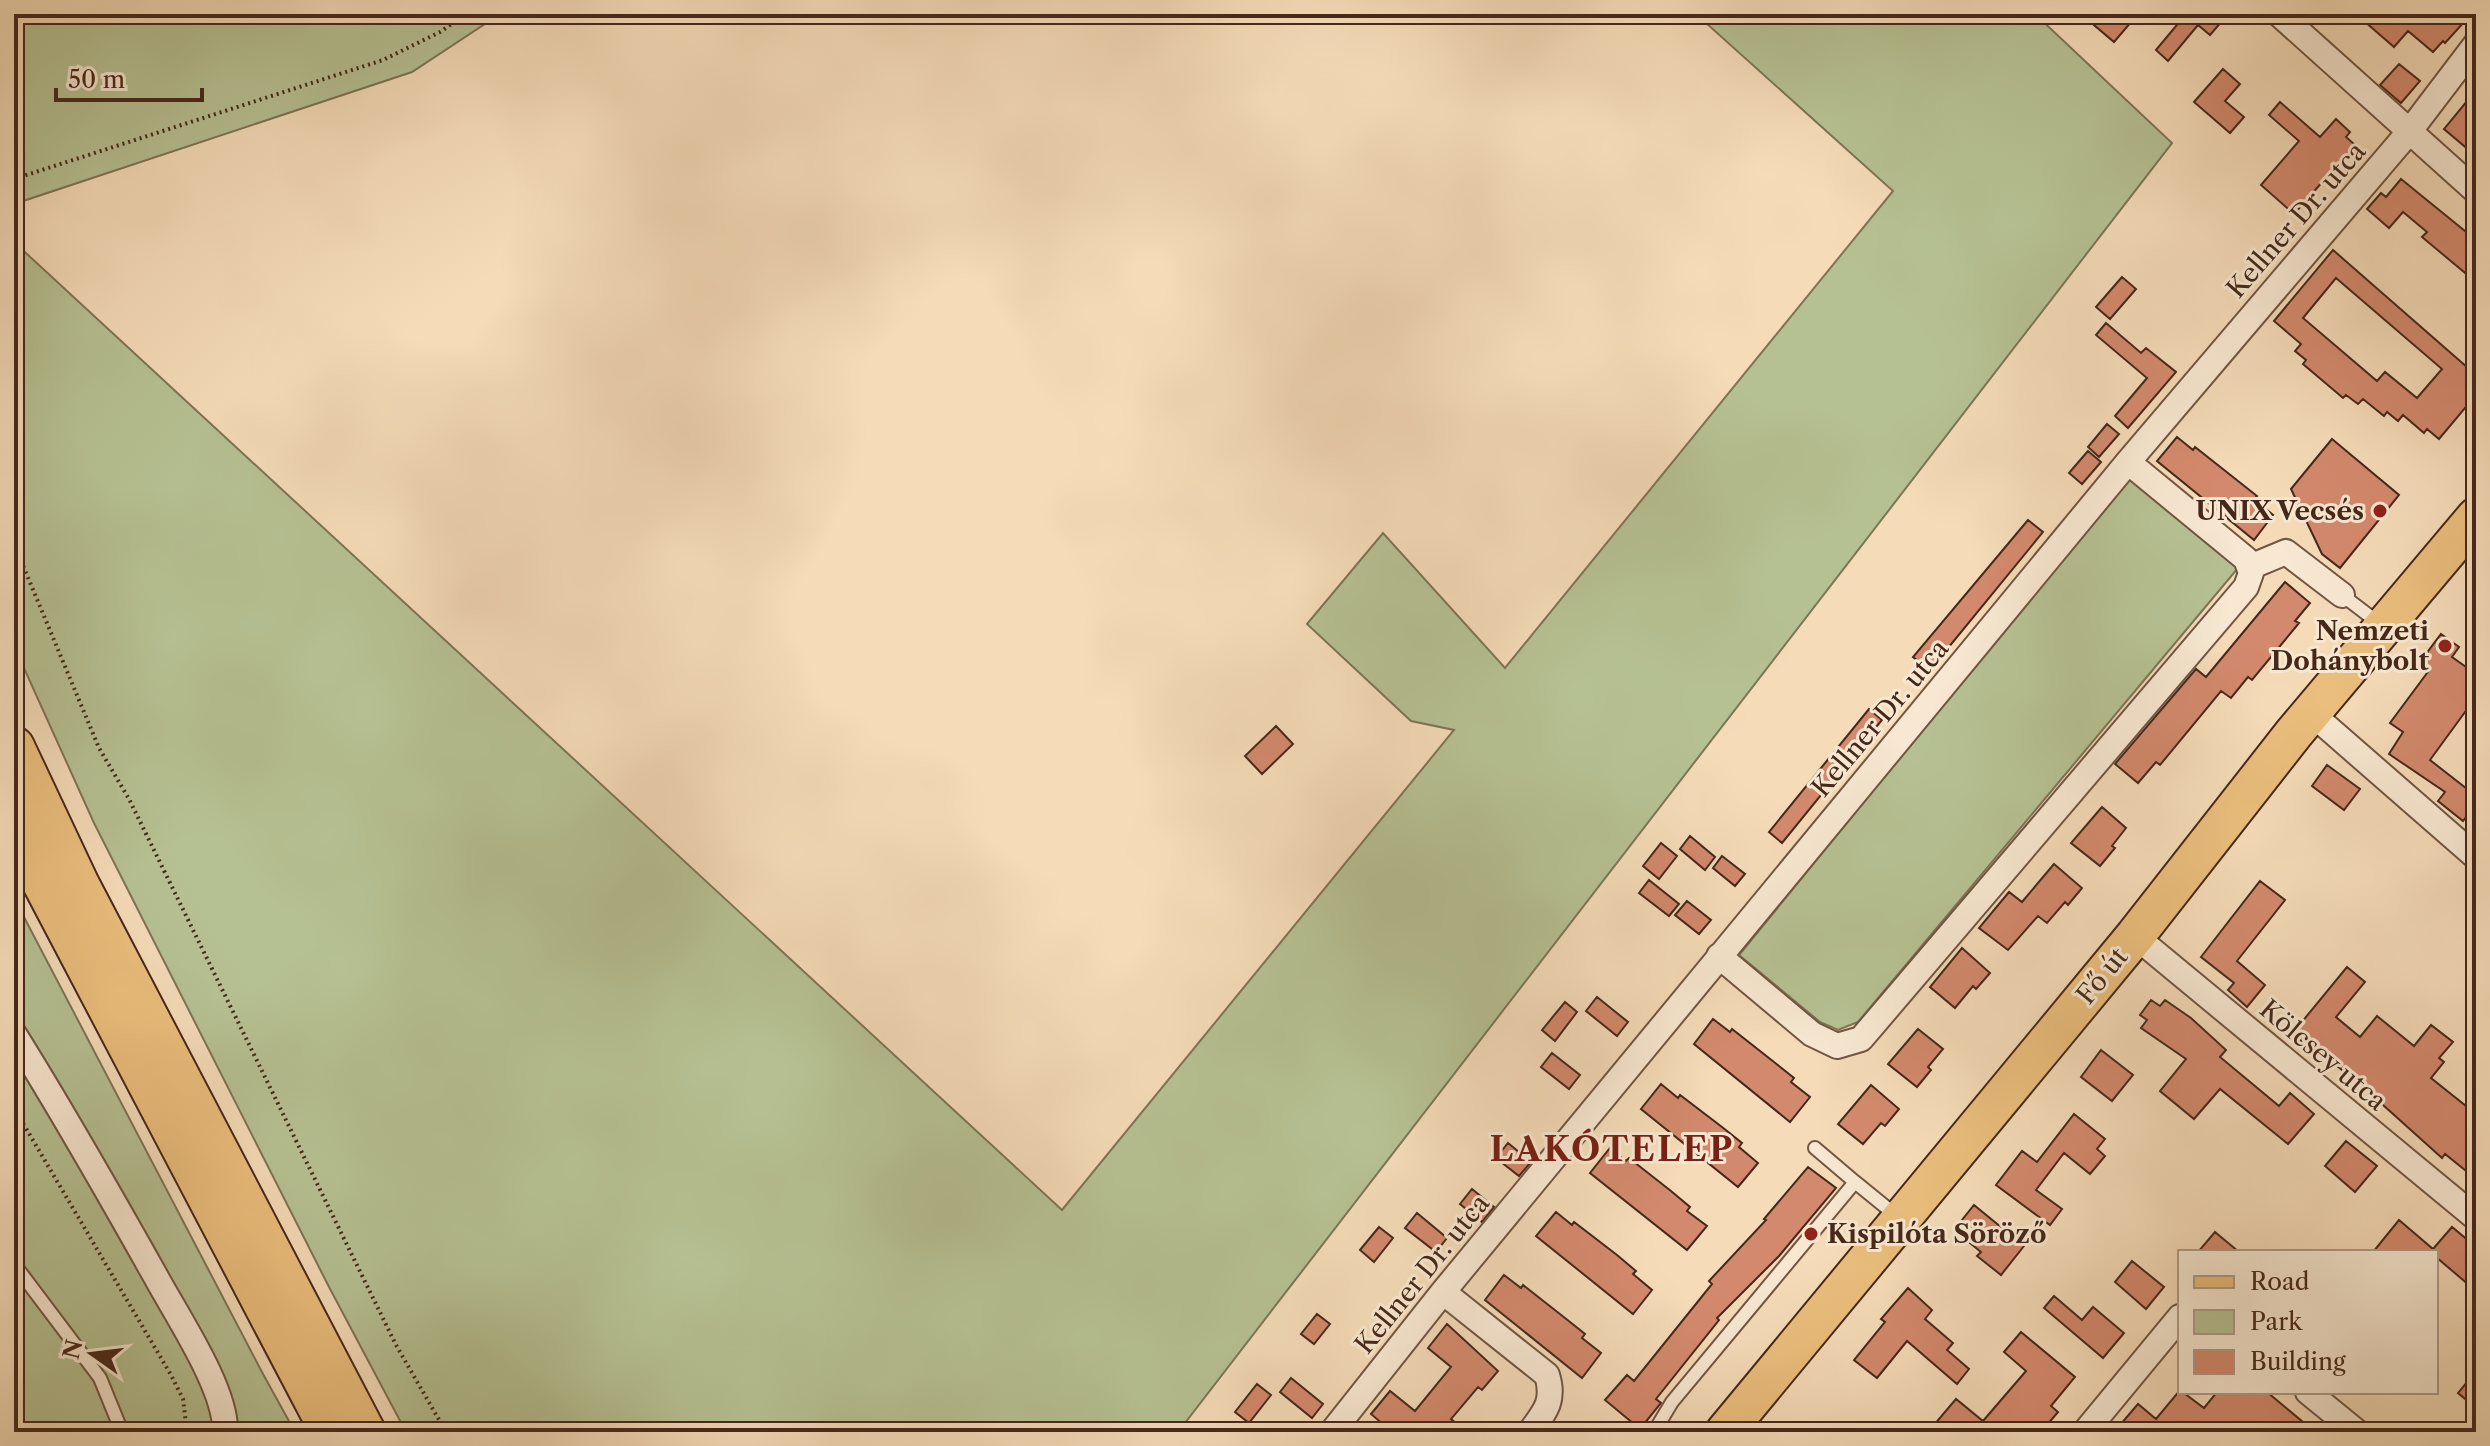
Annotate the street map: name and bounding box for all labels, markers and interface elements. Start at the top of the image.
scale bar [56,52,202,102]
text: 50 m [68,65,125,94]
street label: Kellner Dr. utca [2220,135,2372,304]
place label: UNIX Vecsés [2196,495,2364,527]
marker: UNIX Vecsés [2371,502,2389,520]
place label: Nemzeti Dohánybolt [2271,615,2430,677]
street label: Kellner Dr. utca [1805,633,1955,803]
marker: Nemzeti Dohánybolt [2436,637,2454,655]
street label: Fő út [2070,941,2135,1011]
street label: Kölcsey utca [2253,993,2393,1117]
district label: LAKÓTELEP [1490,1128,1734,1170]
street label: Kellner Dr. utca [1348,1188,1496,1360]
place label: Kispilóta Söröző [1827,1218,2047,1250]
marker: Kispilóta Söröző [1802,1225,1820,1243]
legend [2178,1250,2438,1394]
text: Road [2250,1267,2310,1296]
text: Park [2250,1307,2303,1336]
north arrow [52,1314,132,1394]
text: N [58,1337,88,1362]
text: Building [2250,1347,2346,1376]

